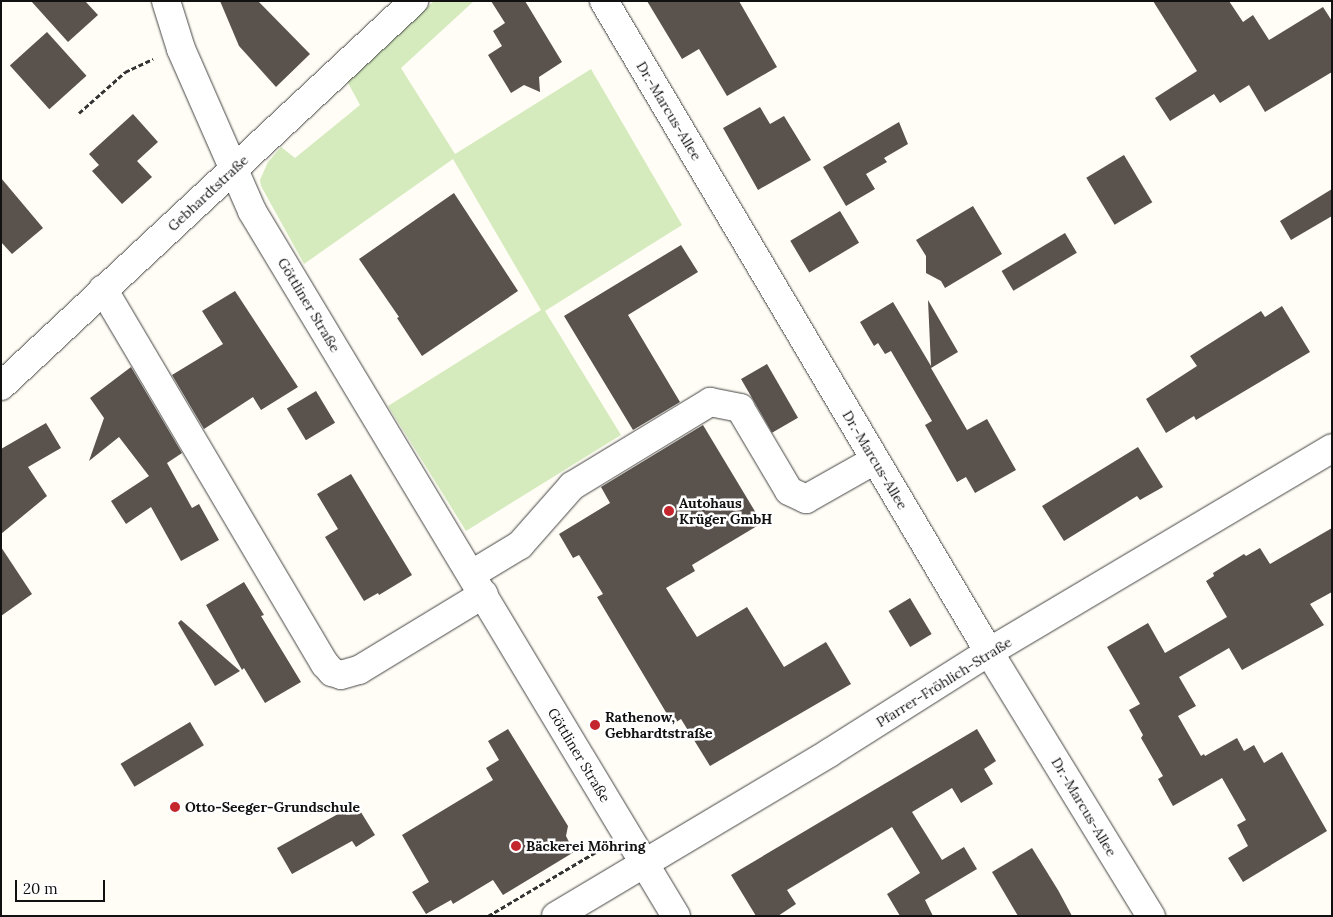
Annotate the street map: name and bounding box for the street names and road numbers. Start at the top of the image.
street label: Dr.-Marcus-Allee [633,59,705,163]
street label: Gebhardtstraße [164,151,252,235]
street label: Göttliner Straße [274,255,344,355]
street label: Dr.-Marcus-Allee [839,408,911,512]
street label: Pfarrer-Fröhlich-Straße [873,633,1015,731]
street label: Göttliner Straße [544,705,614,805]
street label: Dr.-Marcus-Allee [1048,755,1120,859]

